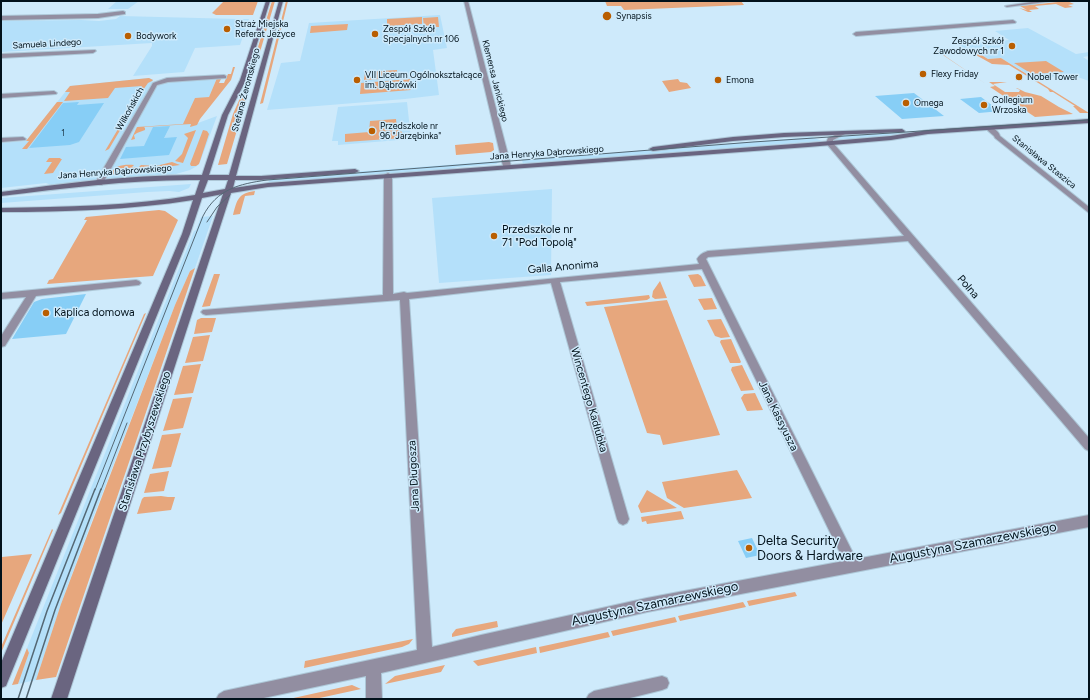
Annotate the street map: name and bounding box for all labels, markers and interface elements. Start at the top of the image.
marker: Synapsis [601,10,613,22]
place label: Synapsis [616,11,652,21]
place label: Straż Miejska Referat Jeżyce [235,19,295,40]
marker: Straż Miejska Referat Jeżyce [222,24,232,34]
place label: Zespół Szkół Specjalnych nr 106 [383,24,459,45]
marker: Zespół Szkół Specjalnych nr 106 [370,29,380,39]
marker: Bodywork [123,31,133,41]
place label: Bodywork [136,31,176,41]
place label: Zespół Szkół Zawodowych nr 1 [933,36,1004,57]
street label: Samuela Lindego [12,37,82,51]
street label: Klemensa Janickiego [480,39,510,123]
marker: Zespół Szkół Zawodowych nr 1 [1007,41,1017,51]
street label: Stefana Żeromskiego [230,47,262,133]
marker: Flexy Friday [918,69,928,79]
place label: Flexy Friday [931,69,978,79]
place label: VII Liceum Ogólnokształcące im. Dąbrówki [365,70,482,91]
marker: Nobel Tower [1014,72,1024,82]
place label: Nobel Tower [1027,72,1078,82]
marker: VII Liceum Ogólnokształcące im. Dąbrówki [352,75,362,85]
marker: Emona [713,75,723,85]
place label: Emona [726,75,754,85]
street label: Wilkońskich [114,85,146,133]
place label: Collegium Wrzoska [992,95,1033,116]
marker: Omega [901,98,911,108]
place label: Omega [914,98,943,108]
marker: Collegium Wrzoska [979,100,989,110]
place label: Przedszkole nr 96 "Jarzębinka" [380,121,441,142]
marker: Przedszkole nr 96 "Jarzębinka" [367,126,377,136]
house number: 1 [61,128,65,138]
street label: Stanisława Staszica [1010,133,1078,191]
street label: Jana Henryka Dąbrowskiego [490,144,604,162]
street label: Jana Henryka Dąbrowskiego [58,163,172,181]
place label: Przedszkole nr 71 "Pod Topolą" [502,223,577,249]
marker: Przedszkole nr 71 "Pod Topolą" [489,231,499,241]
street label: Galla Anonima [527,257,599,277]
street label: Polna [954,273,982,301]
place label: Kaplica domowa [54,306,135,320]
marker: Kaplica domowa [41,308,51,318]
street label: Wincentego Kadłubka [568,346,610,454]
street label: Stanisława Przybyszewskiego [116,370,174,512]
street label: Jana Kassyusza [755,379,801,453]
street label: Jana Długosza [406,440,422,512]
street label: Augustyna Szamarzewskiego [888,519,1058,567]
place label: Delta Security Doors & Hardware [757,533,863,564]
marker: Delta Security Doors & Hardware [744,543,754,553]
street label: Augustyna Szamarzewskiego [570,579,740,629]

